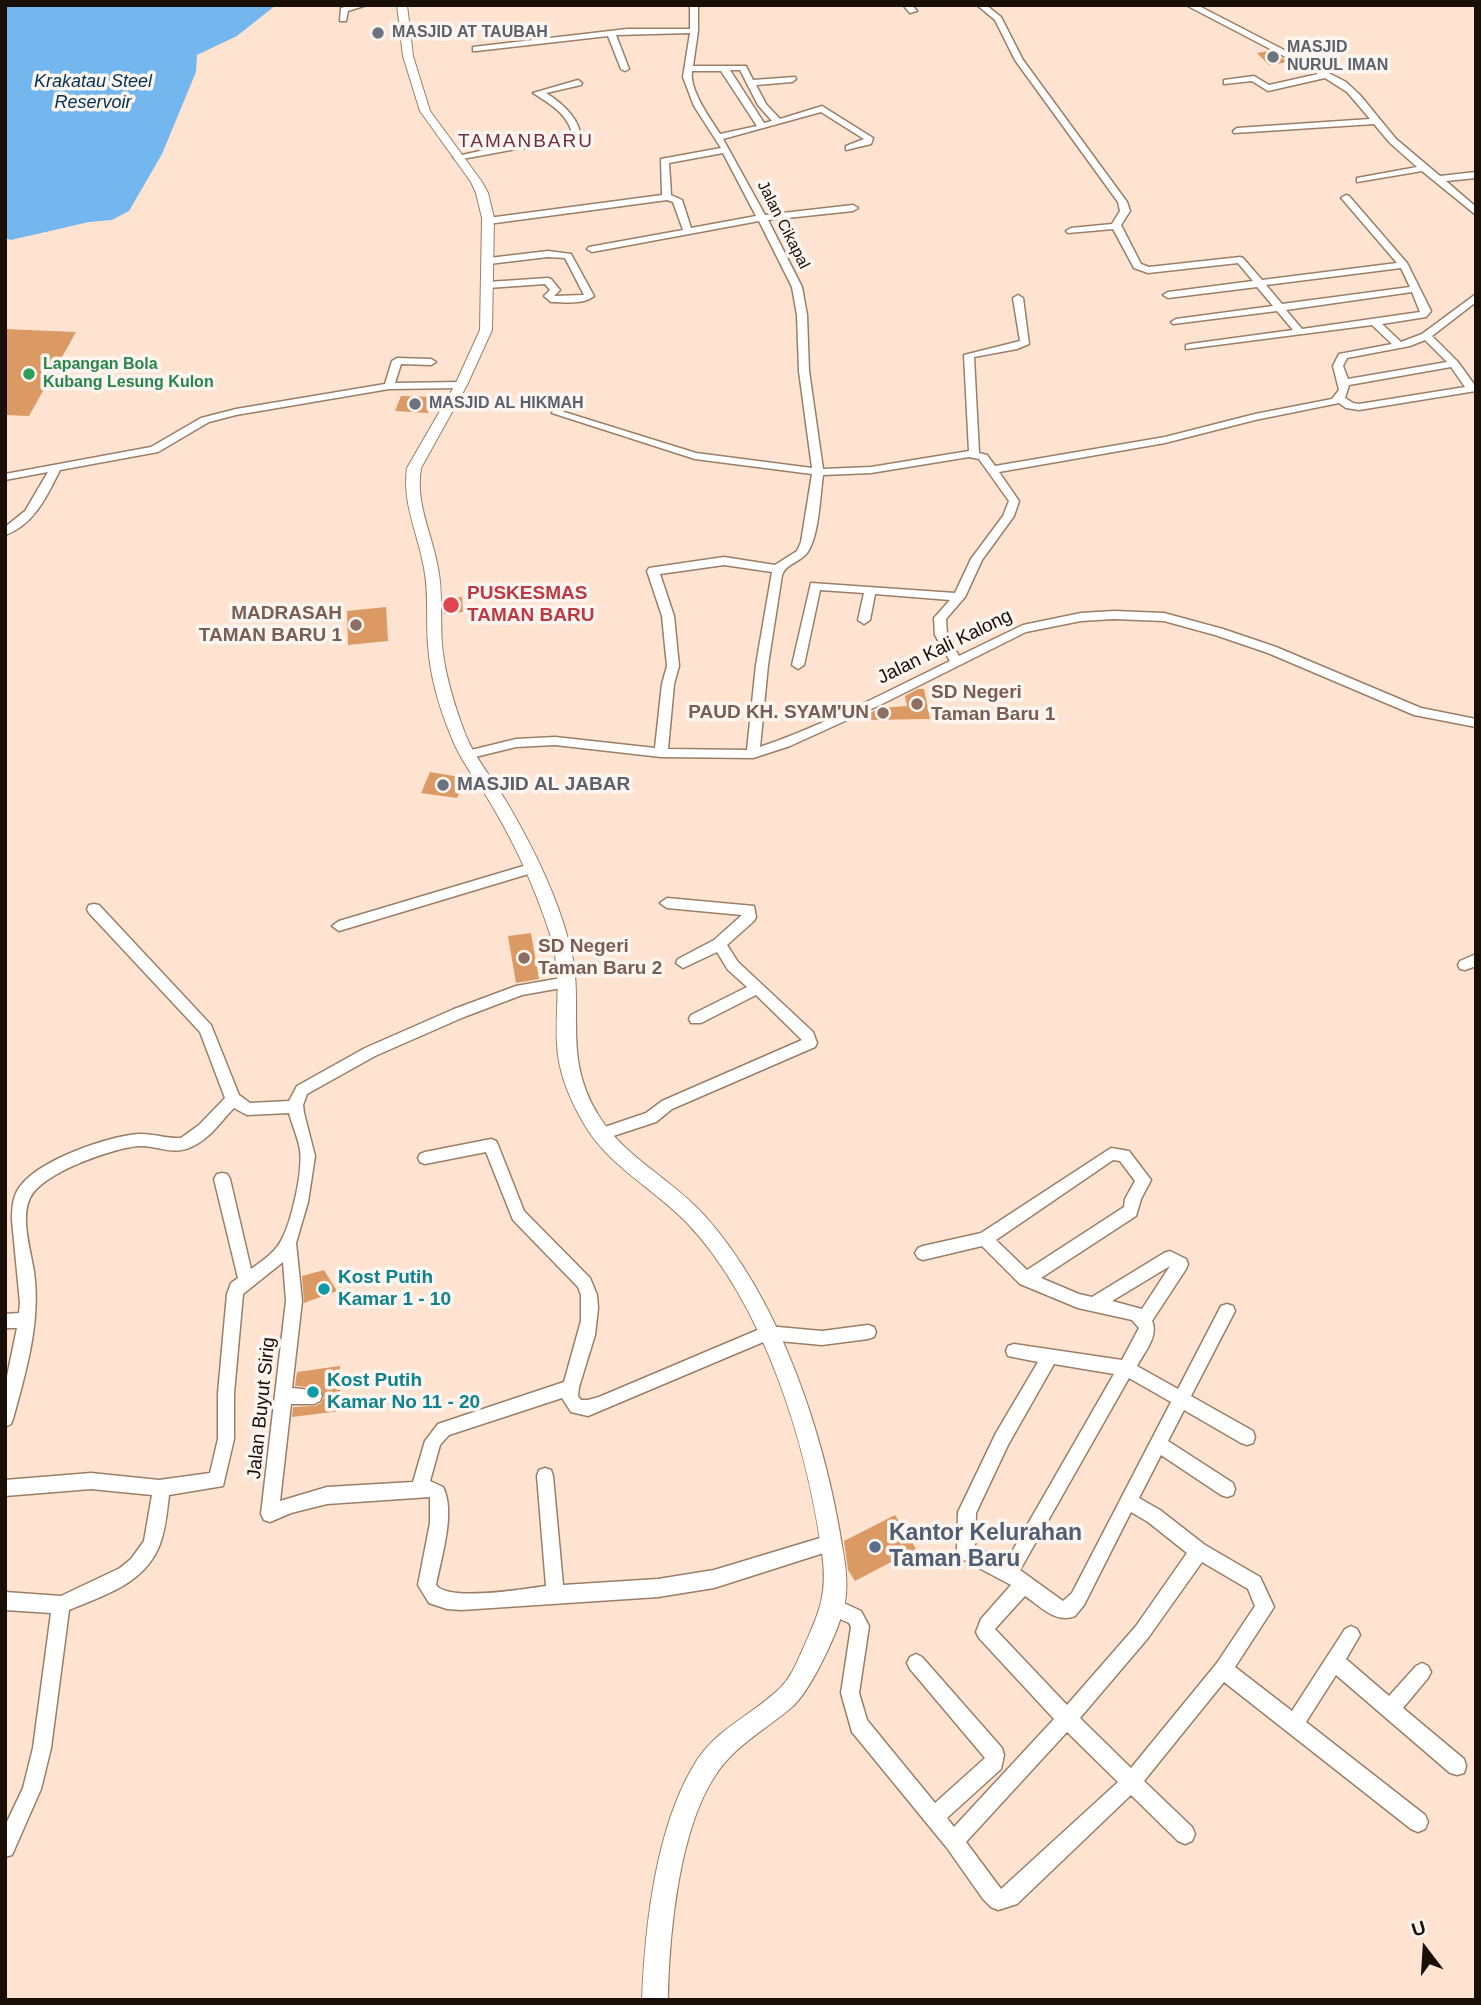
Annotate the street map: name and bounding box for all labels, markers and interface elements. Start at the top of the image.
place label: MASJID AT TAUBAH [392,23,548,43]
marker: MASJID AT TAUBAH [370,25,386,41]
place label: MASJID NURUL IMAN [1287,38,1388,76]
marker: MASJID NURUL IMAN [1265,49,1281,65]
water label: Krakatau Steel Reservoir [34,71,152,114]
district label: TAMANBARU [459,131,593,153]
street label: Jalan Cikapal [753,178,813,272]
place label: Lapangan Bola Kubang Lesung Kulon [43,355,214,393]
marker: Lapangan Bola Kubang Lesung Kulon [21,366,37,382]
place label: MASJID AL HIKMAH [429,394,584,414]
marker: MASJID AL HIKMAH [407,396,423,412]
place label: PUSKESMAS TAMAN BARU [467,583,594,627]
marker: PUSKESMAS TAMAN BARU [441,595,461,615]
place label: MADRASAH TAMAN BARU 1 [199,603,342,647]
street label: Jalan Kali Kalong [874,605,1016,689]
marker: MADRASAH TAMAN BARU 1 [348,617,364,633]
place label: SD Negeri Taman Baru 1 [931,682,1055,726]
marker: SD Negeri Taman Baru 1 [909,696,925,712]
place label: PAUD KH. SYAM'UN [688,702,869,724]
marker: PAUD KH. SYAM'UN [875,705,891,721]
place label: MASJID AL JABAR [457,774,630,796]
marker: MASJID AL JABAR [435,777,451,793]
place label: SD Negeri Taman Baru 2 [538,936,662,980]
marker: SD Negeri Taman Baru 2 [516,950,532,966]
place label: Kost Putih Kamar 1 - 10 [338,1267,451,1311]
marker: Kost Putih Kamar 1 - 10 [316,1281,332,1297]
street label: Jalan Buyut Sirig [243,1336,281,1480]
place label: Kost Putih Kamar No 11 - 20 [327,1370,480,1414]
marker: Kost Putih Kamar No 11 - 20 [305,1384,321,1400]
place label: Kantor Kelurahan Taman Baru [889,1520,1082,1574]
marker: Kantor Kelurahan Taman Baru [867,1539,883,1555]
north arrow [1390,1914,1460,1984]
text: U [1409,1916,1428,1940]

